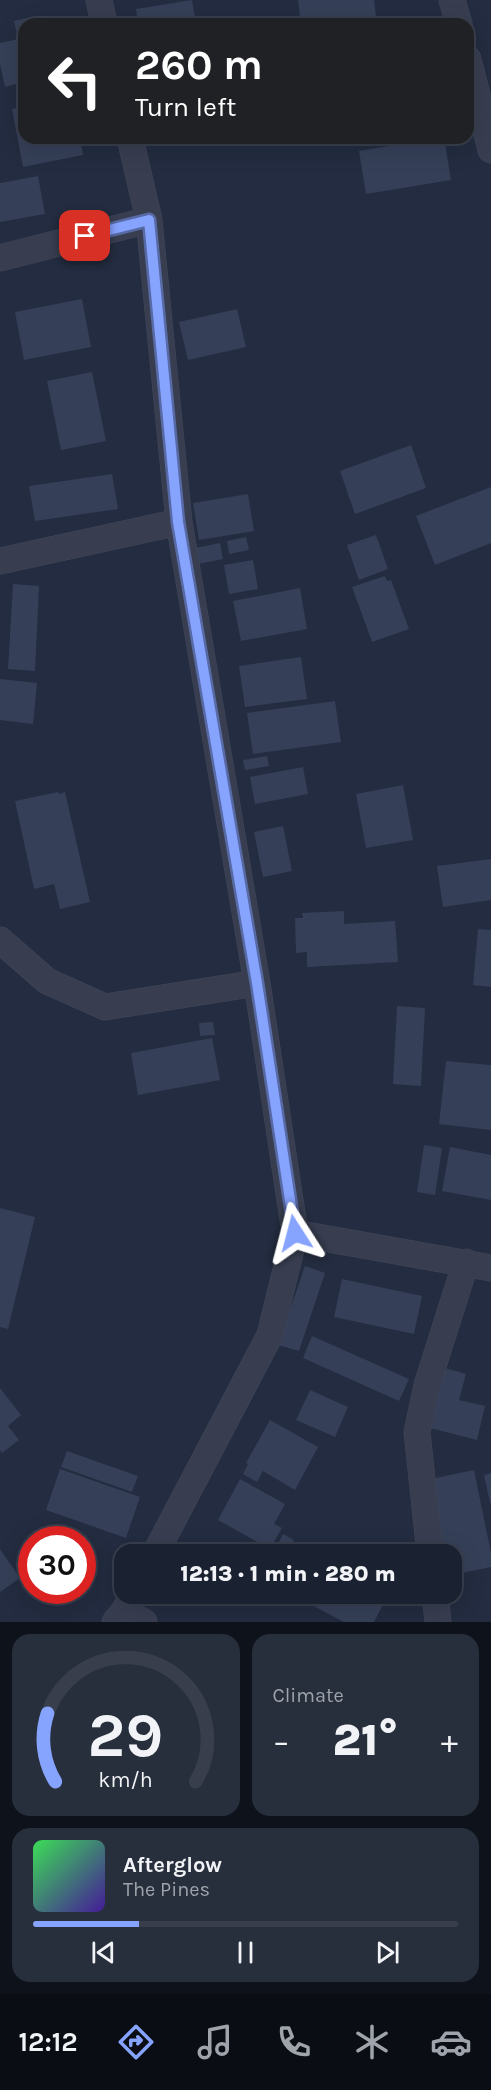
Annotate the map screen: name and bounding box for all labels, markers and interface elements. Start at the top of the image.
text: 260 m [135,40,263,90]
icon: left [36,42,114,120]
text: Turn left [135,91,236,123]
pin [59,210,110,261]
icon: arrive [68,219,101,252]
position arrow [263,1201,327,1265]
speed limit sign: 30 [18,1526,96,1604]
text: 12:13 · 1 min · 280 m [180,1561,396,1587]
text: Climate [273,1684,344,1707]
text: 29 [88,1699,164,1772]
text: 21° [333,1714,398,1766]
text: − [273,1722,290,1760]
text: + [441,1722,458,1760]
text: km/h [99,1767,153,1792]
text: Afterglow [123,1852,222,1878]
text: The Pines [123,1878,210,1901]
icon: previous [87,1936,120,1969]
icon: pause [229,1936,262,1969]
icon: next [371,1936,404,1969]
icon: directions [115,2021,157,2063]
icon: music [194,2021,236,2063]
icon: phone [273,2021,315,2063]
icon: climate [351,2021,393,2063]
icon: car [430,2021,472,2063]
text: 12:12 [18,2026,78,2058]

